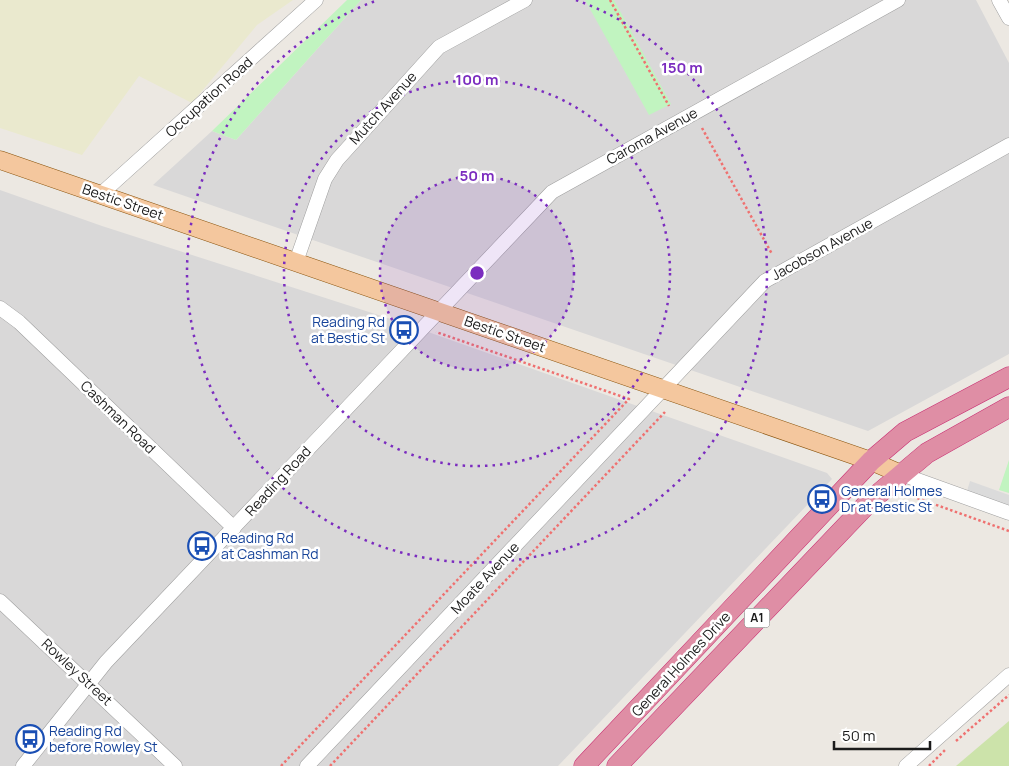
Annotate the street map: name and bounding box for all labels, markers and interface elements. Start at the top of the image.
street label: Occupation Road [161,52,256,141]
text: 150 m [661,57,703,78]
street label: Mutch Avenue [345,67,421,148]
text: 100 m [456,69,498,90]
street label: Caroma Avenue [603,103,701,168]
text: 50 m [459,165,495,186]
street label: Bestic Street [80,179,167,224]
street label: Jacobson Avenue [768,213,876,284]
centre of rings [468,264,486,282]
street label: Bestic Street [462,311,549,356]
place label: Reading Rd at Bestic St [311,312,385,347]
bus stop icon: Reading Rd at Bestic St [389,315,419,345]
street label: Cashman Road [77,376,160,457]
street label: Reading Road [240,442,315,520]
place label: General Holmes Dr at Bestic St [841,481,942,516]
bus stop icon: General Holmes Dr at Bestic St [807,484,837,514]
place label: Reading Rd at Cashman Rd [221,528,319,563]
bus stop icon: Reading Rd at Cashman Rd [187,531,217,561]
street label: Moate Avenue [446,538,523,618]
street label: General Holmes Drive [627,607,734,720]
road number: A1 [744,608,770,628]
street label: Rowley Street [38,634,117,710]
scale bar [834,718,930,750]
place label: Reading Rd before Rowley St [49,721,158,756]
bus stop icon: Reading Rd before Rowley St [15,724,45,754]
text: 50 m [842,725,876,746]

